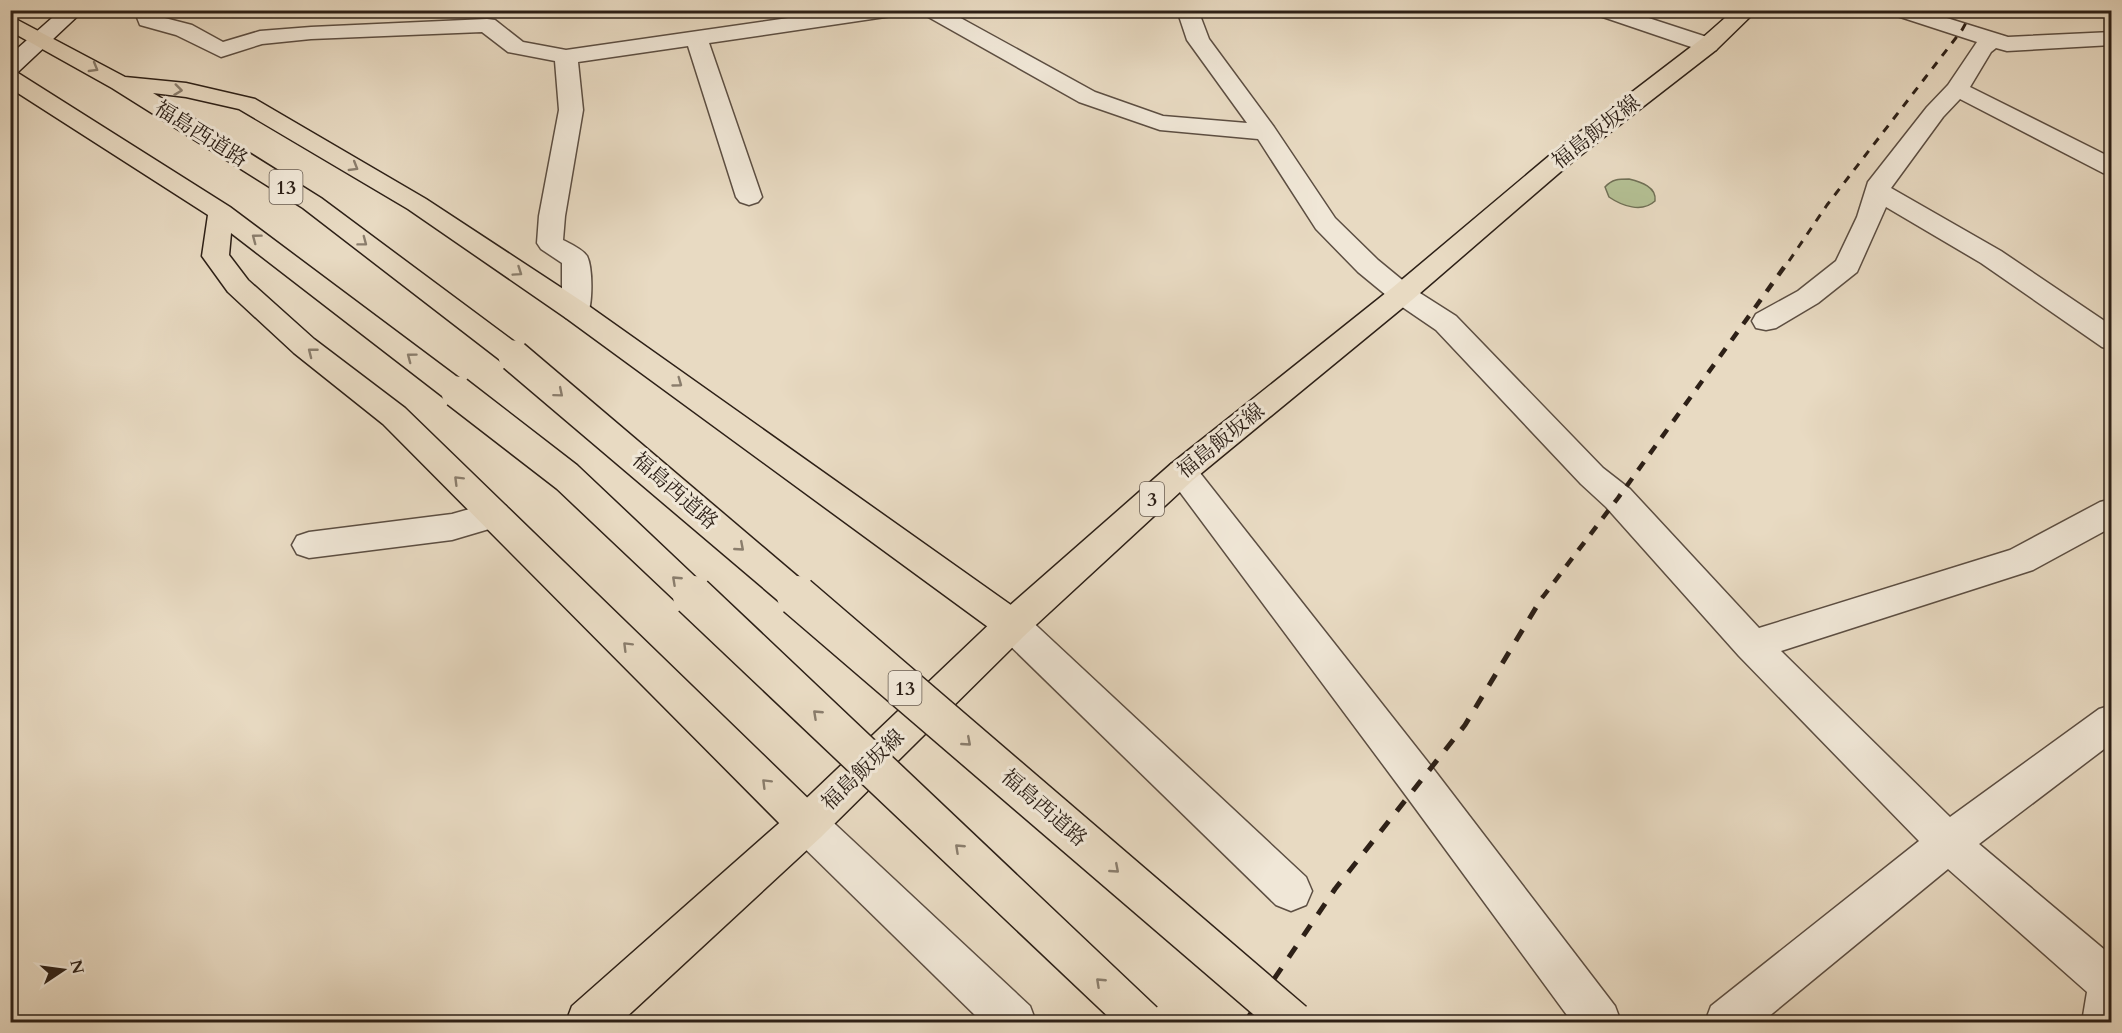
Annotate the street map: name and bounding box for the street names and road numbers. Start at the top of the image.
street label: 福島飯坂線 [1546,88,1646,176]
street label: 福島西道路 [149,94,253,174]
road number: 13 [270,170,302,204]
street label: 福島飯坂線 [1171,397,1271,485]
street label: 福島西道路 [626,446,724,536]
road number: 3 [1140,482,1164,516]
road number: 13 [888,671,922,705]
street label: 福島飯坂線 [815,723,911,817]
street label: 福島西道路 [995,763,1093,853]

